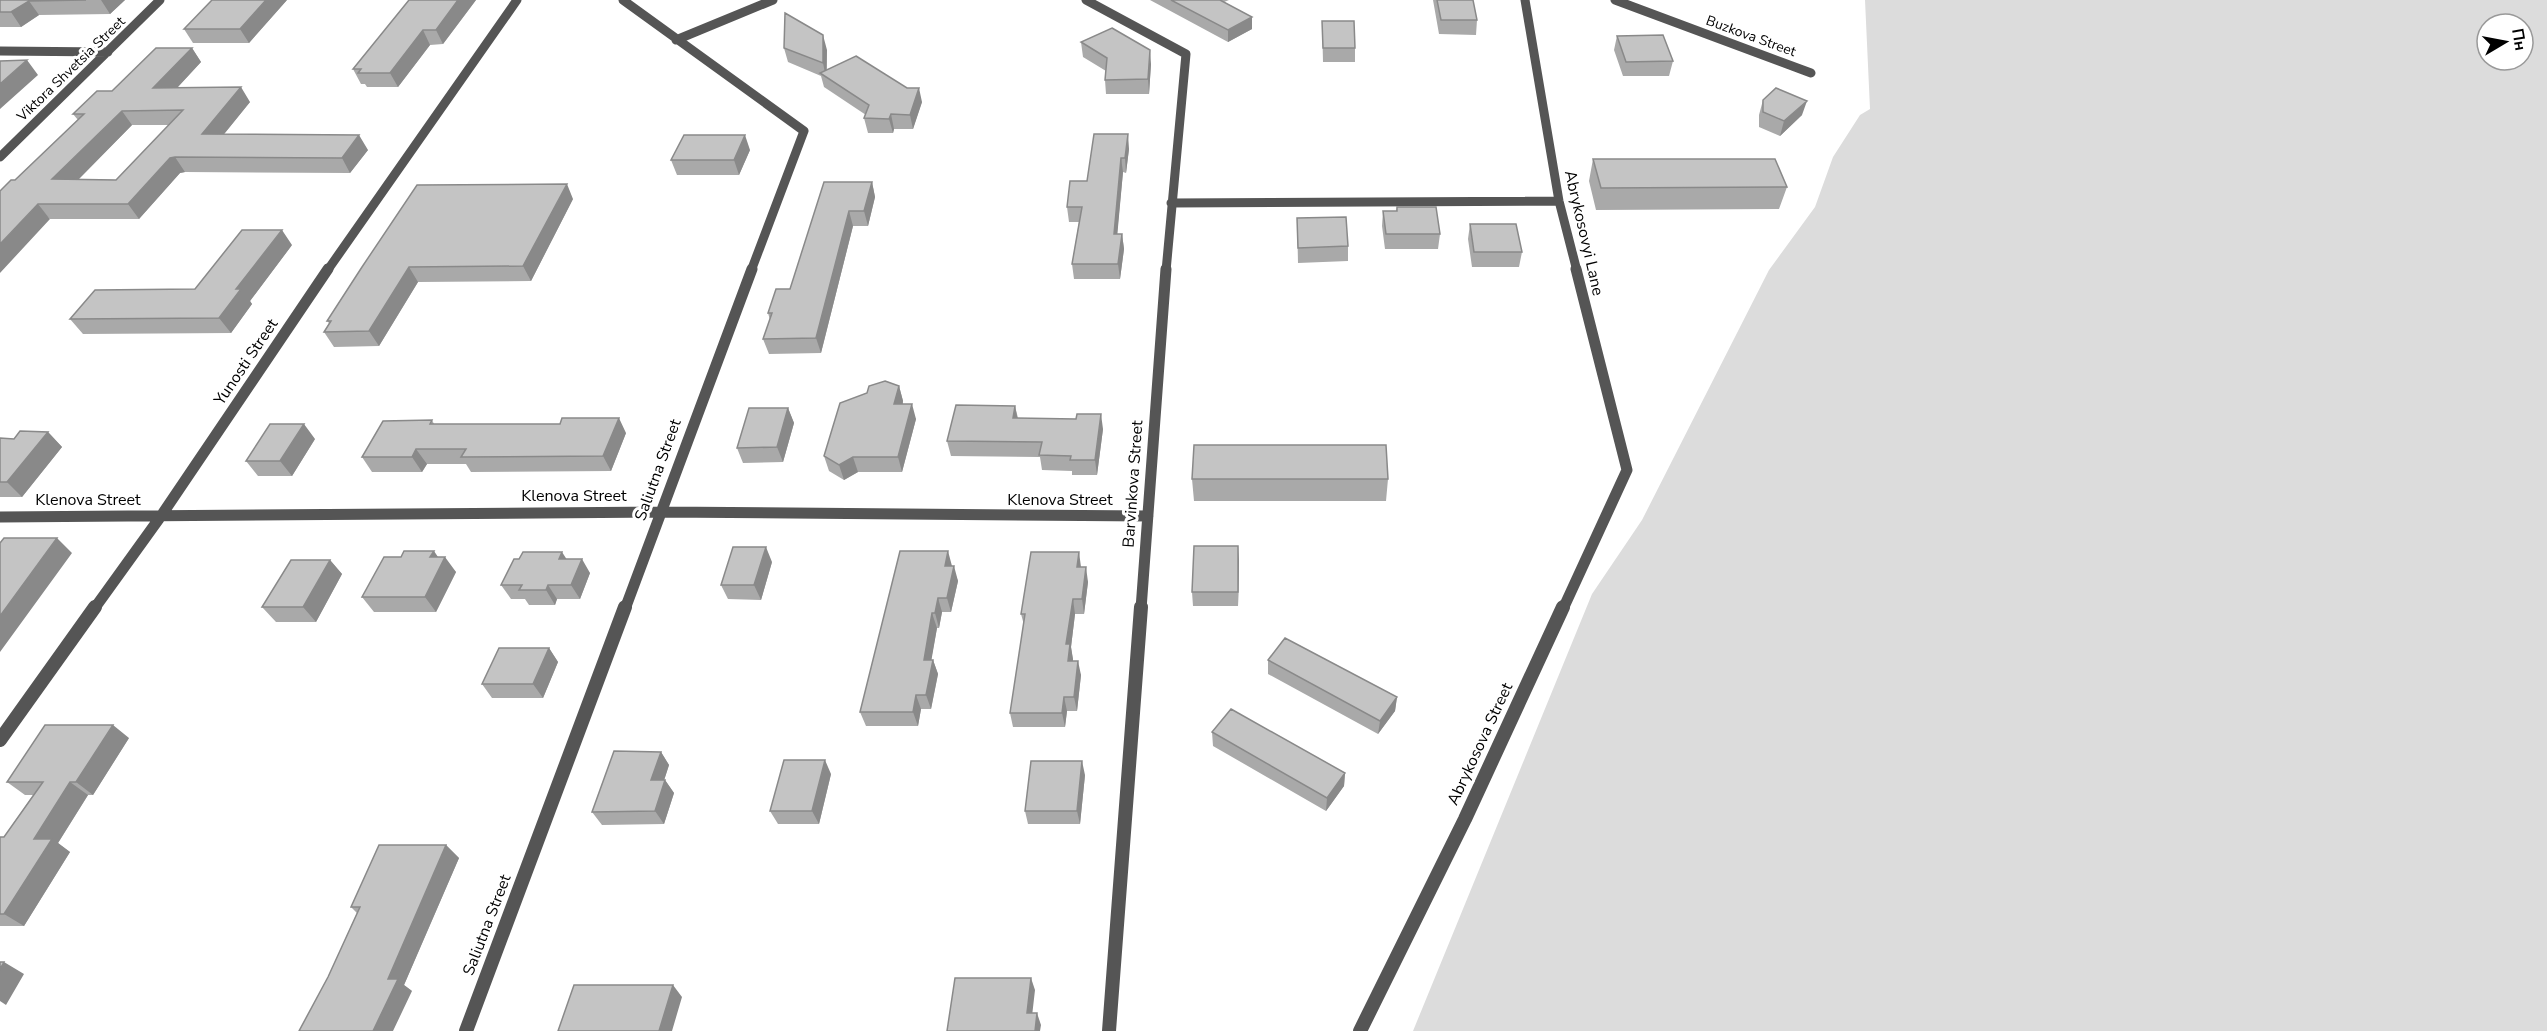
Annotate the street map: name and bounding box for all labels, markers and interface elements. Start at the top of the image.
street label: Buzkova Street [1703,11,1799,61]
street label: Viktora Shvetsia Street [12,12,129,126]
north arrow [2475,12,2535,72]
text: Пн [2506,27,2532,52]
street label: Abrykosovyi Lane [1559,168,1609,298]
street label: Yunosti Street [208,314,283,410]
street label: Saliutna Street [629,416,687,524]
street label: Barvinkova Street [1118,419,1148,548]
street label: Klenova Street [521,485,627,507]
street label: Klenova Street [35,489,141,511]
street label: Klenova Street [1007,489,1113,511]
street label: Abrykosova Street [1442,679,1518,809]
street label: Saliutna Street [458,871,517,979]

